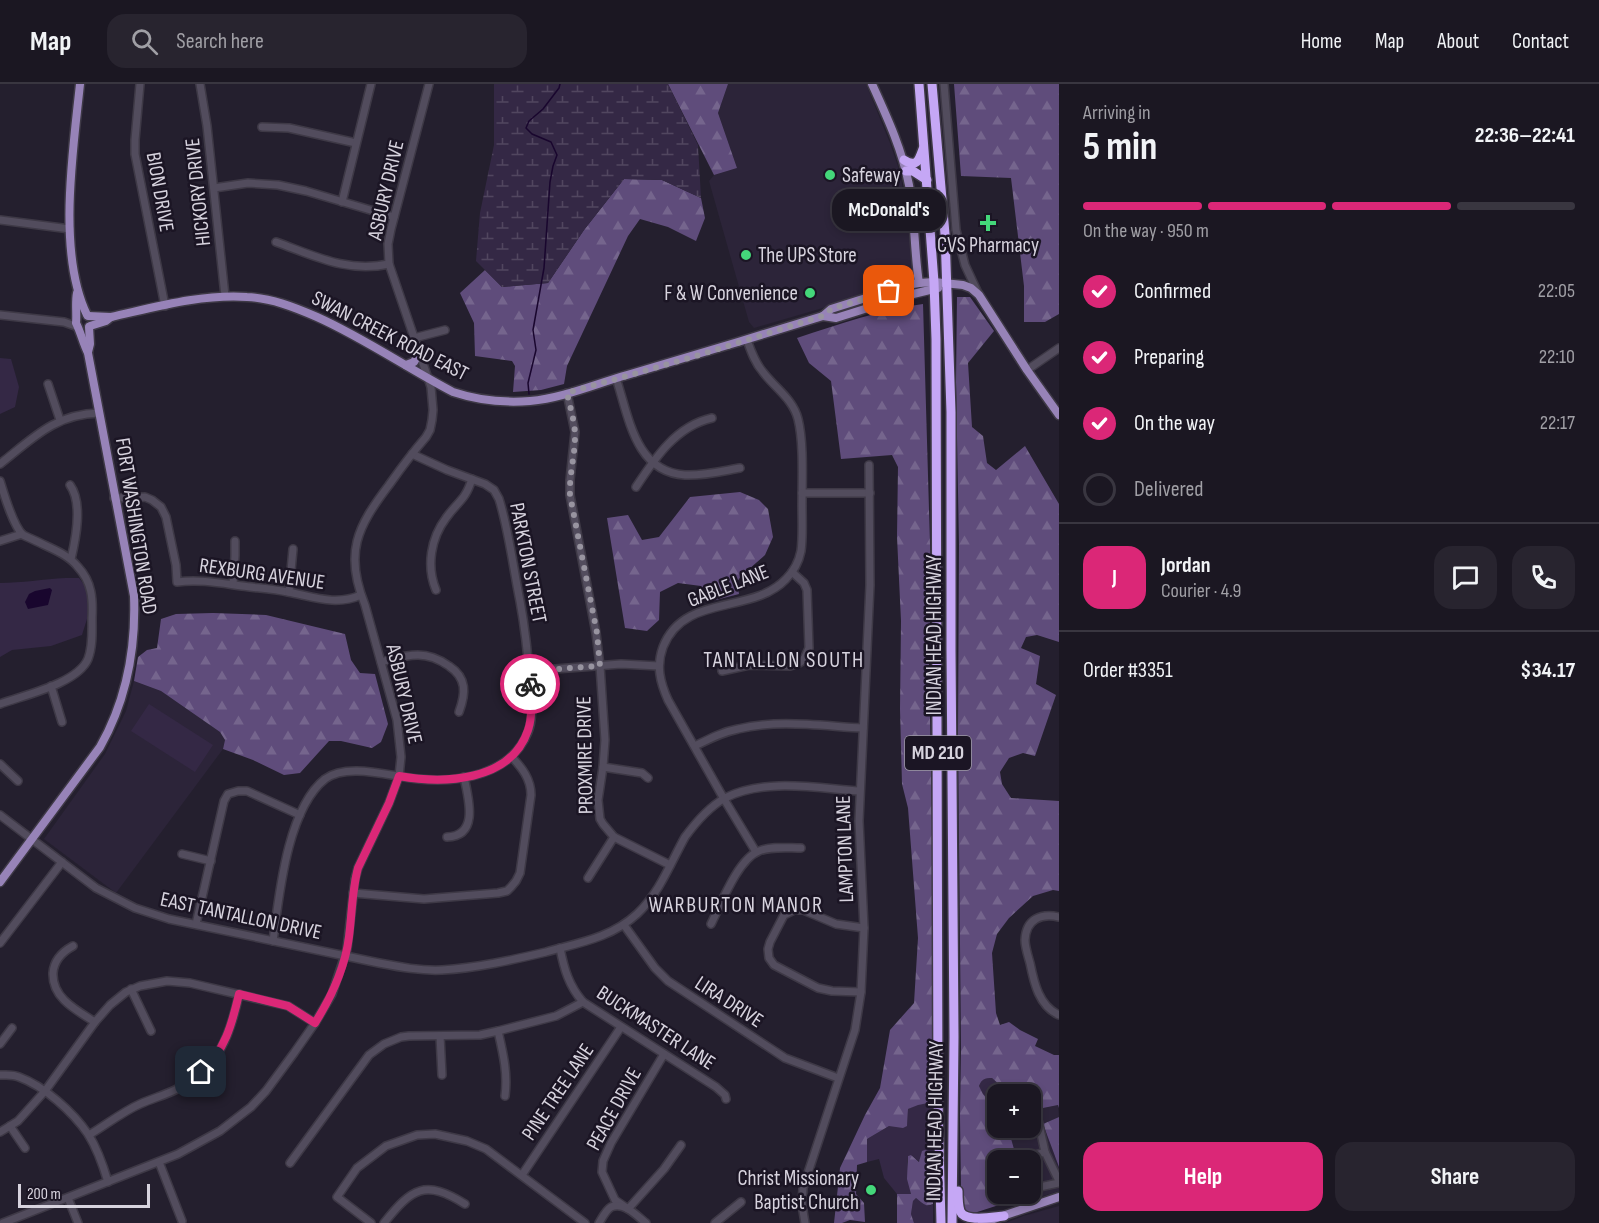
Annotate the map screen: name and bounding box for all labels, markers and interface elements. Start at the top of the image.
search box [107,14,527,68]
text: Map [30,25,71,58]
icon: search [128,25,161,58]
text: Search here [176,28,264,55]
text: Home [1301,29,1342,54]
text: Map [1375,29,1404,54]
text: About [1437,29,1479,54]
text: Contact [1512,29,1569,54]
text: Arriving in [1083,101,1151,125]
text: 22:36–22:41 [1475,122,1575,149]
text: 5 min [1083,124,1157,171]
street label: HICKORY DRIVE [180,137,216,247]
street label: ASBURY DRIVE [362,138,410,243]
street label: BION DRIVE [141,150,179,234]
place label: Safeway [842,163,901,188]
marker: Safeway [823,168,837,182]
callout: McDonald's [832,189,946,231]
text: McDonald's [848,198,930,222]
marker: CVS Pharmacy [981,216,995,230]
text: On the way · 950 m [1083,219,1209,243]
place label: CVS Pharmacy [937,233,1039,258]
place label: The UPS Store [758,243,857,268]
marker: The UPS Store [739,248,753,262]
pin [863,265,914,316]
icon: bag [872,274,905,307]
icon: check [1083,275,1116,308]
text: Confirmed [1134,278,1211,305]
text: 22:05 [1538,279,1575,303]
place label: F & W Convenience [664,281,798,306]
street label: SWAN CREEK ROAD EAST [307,286,473,387]
marker: F & W Convenience [803,286,817,300]
icon: check [1083,341,1116,374]
text: Preparing [1134,344,1204,371]
text: 22:10 [1539,345,1575,369]
icon: check [1083,407,1116,440]
text: On the way [1134,410,1215,437]
text: 22:17 [1540,411,1575,435]
street label: FORT WASHINGTON ROAD [110,436,162,616]
text: Delivered [1134,476,1203,503]
street label: PARKTON STREET [504,501,552,626]
button: chat [1434,546,1497,609]
button: phone [1512,546,1575,609]
text: Jordan [1161,552,1210,579]
street label: REXBURG AVENUE [198,553,326,595]
street label: INDIAN HEAD HIGHWAY [922,555,947,715]
street label: GABLE LANE [684,559,772,613]
text: J [1112,564,1117,591]
text: Courier · 4.9 [1161,579,1241,603]
street label: ASBURY DRIVE [380,641,428,746]
district label: TANTALLON SOUTH [703,647,865,674]
courier [500,654,560,714]
text: Order #3351 [1083,657,1173,684]
text: $34.17 [1520,657,1575,684]
icon: bike [514,668,547,701]
street label: PROXMIRE DRIVE [571,696,599,814]
road number: MD 210 [905,736,971,770]
street label: LAMPTON LANE [831,795,859,903]
street label: EAST TANTALLON DRIVE [158,887,324,945]
district label: WARBURTON MANOR [648,892,824,919]
street label: LIRA DRIVE [690,971,768,1033]
street label: BUCKMASTER LANE [592,980,720,1076]
street label: PINE TREE LANE [517,1039,599,1145]
street label: INDIAN HEAD HIGHWAY [921,1040,949,1201]
pin [175,1046,226,1097]
icon: home [184,1055,217,1088]
street label: PEACE DRIVE [581,1063,647,1155]
map controls [987,1084,1041,1204]
button: + [987,1084,1041,1138]
button: Help [1083,1142,1323,1211]
button: Share [1335,1142,1575,1211]
button: − [987,1150,1041,1204]
place label: Christ Missionary Baptist Church [737,1166,859,1215]
scale bar [18,1181,150,1208]
marker: Christ Missionary Baptist Church [864,1183,878,1197]
text: 200 m [27,1185,61,1204]

